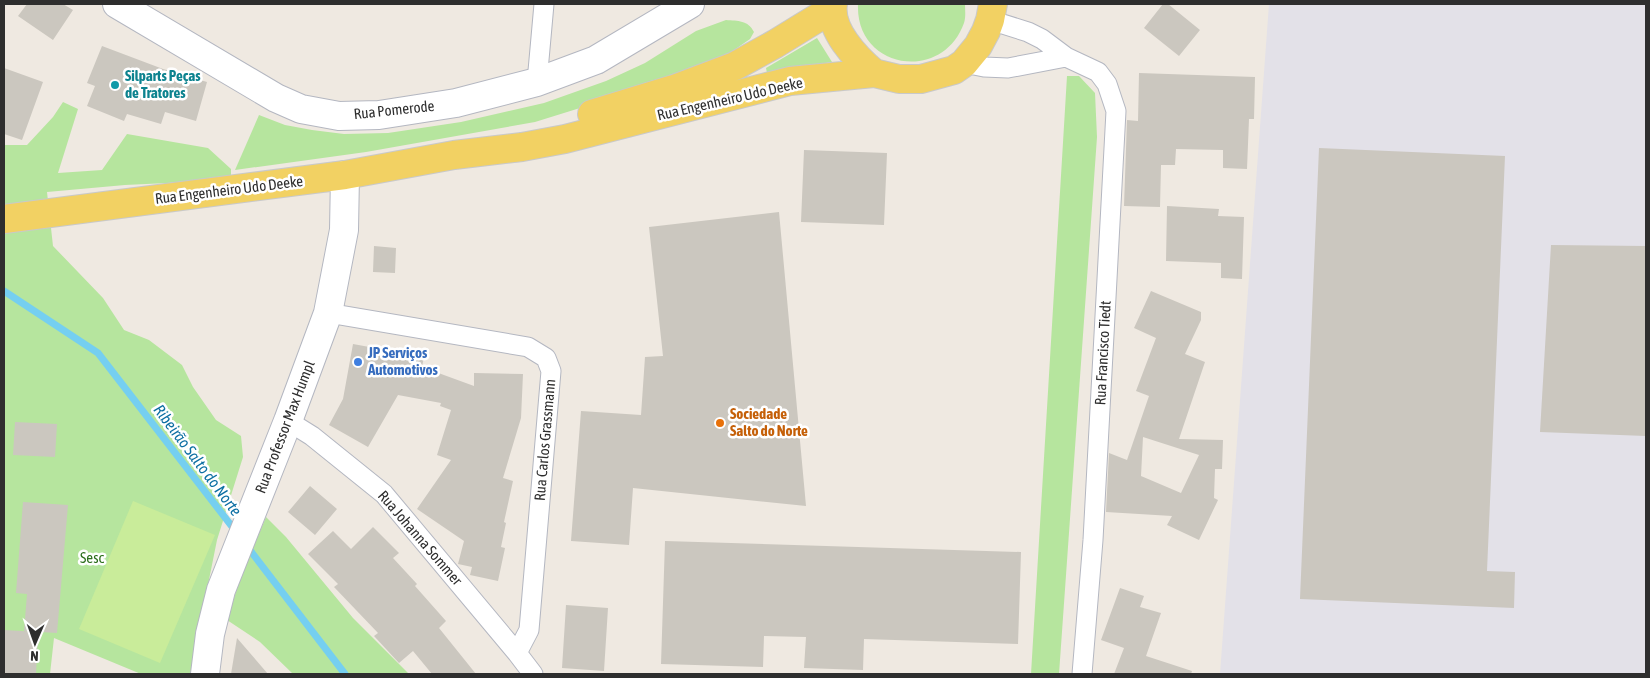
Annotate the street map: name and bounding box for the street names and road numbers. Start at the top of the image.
street label: Rua Engenheiro Udo Deeke [655,73,805,124]
street label: Rua Pomerode [353,97,435,122]
street label: Rua Engenheiro Udo Deeke [154,172,304,207]
street label: Rua Francisco Tiedt [1091,300,1114,406]
street label: Rua Professor Max Humpl [251,358,318,496]
street label: Rua Carlos Grassmann [531,378,558,502]
street label: Rua Johanna Sommer [375,487,466,589]

